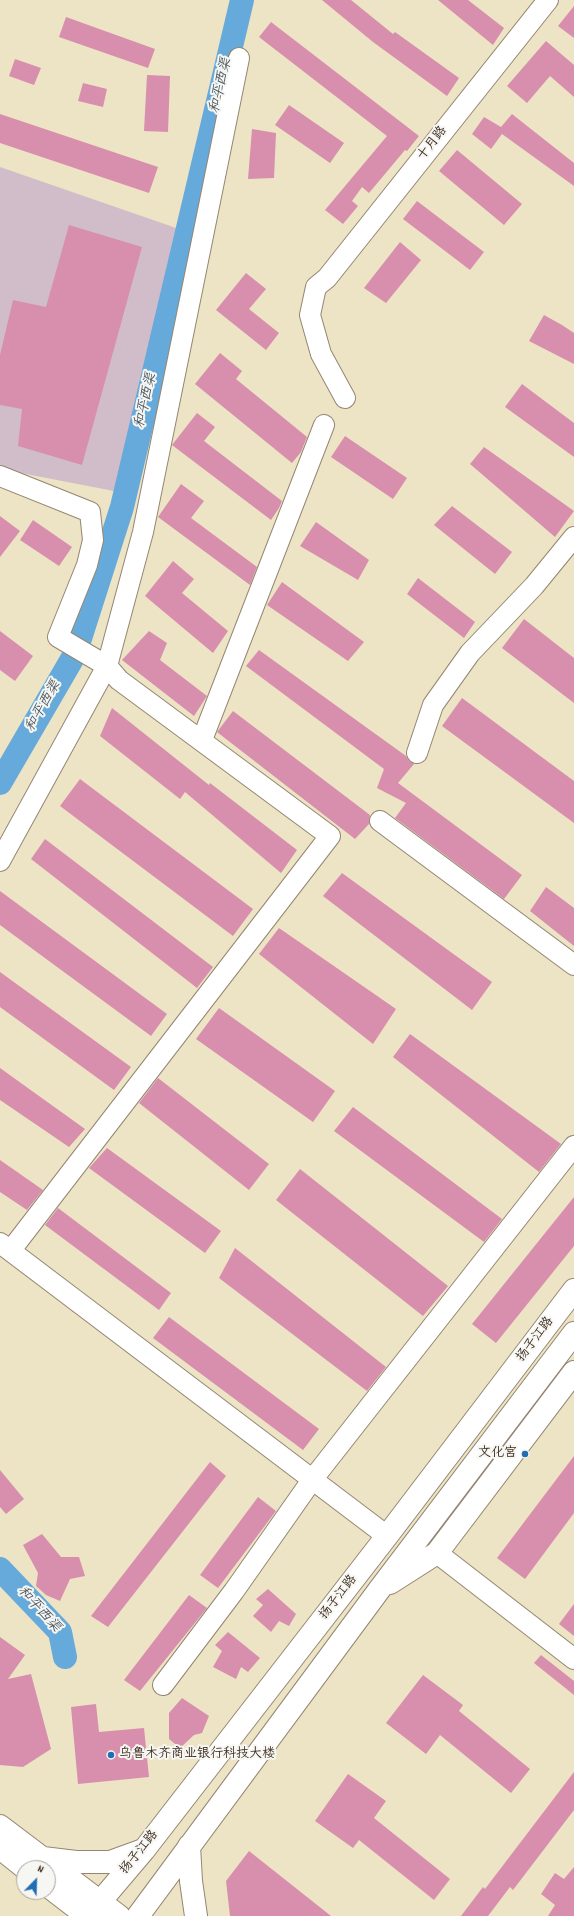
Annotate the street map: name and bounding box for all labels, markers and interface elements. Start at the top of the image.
water label: 和平西渠 [208,57,236,115]
street label: 十月路 [415,124,451,164]
water label: 和平西渠 [133,372,161,430]
water label: 和平西渠 [23,679,65,735]
street label: 扬子江路 [514,1315,558,1365]
place label: 文化宫 [478,1446,517,1462]
marker: 文化宫 [520,1449,530,1459]
street label: 扬子江路 [317,1573,361,1623]
water label: 和平西渠 [13,1584,63,1636]
place label: 乌鲁木齐商业银行科技大楼 [119,1747,275,1763]
marker: 乌鲁木齐商业银行科技大楼 [106,1750,116,1760]
street label: 扬子江路 [118,1828,162,1878]
north arrow [16,1860,56,1900]
text: N [35,1861,46,1878]

